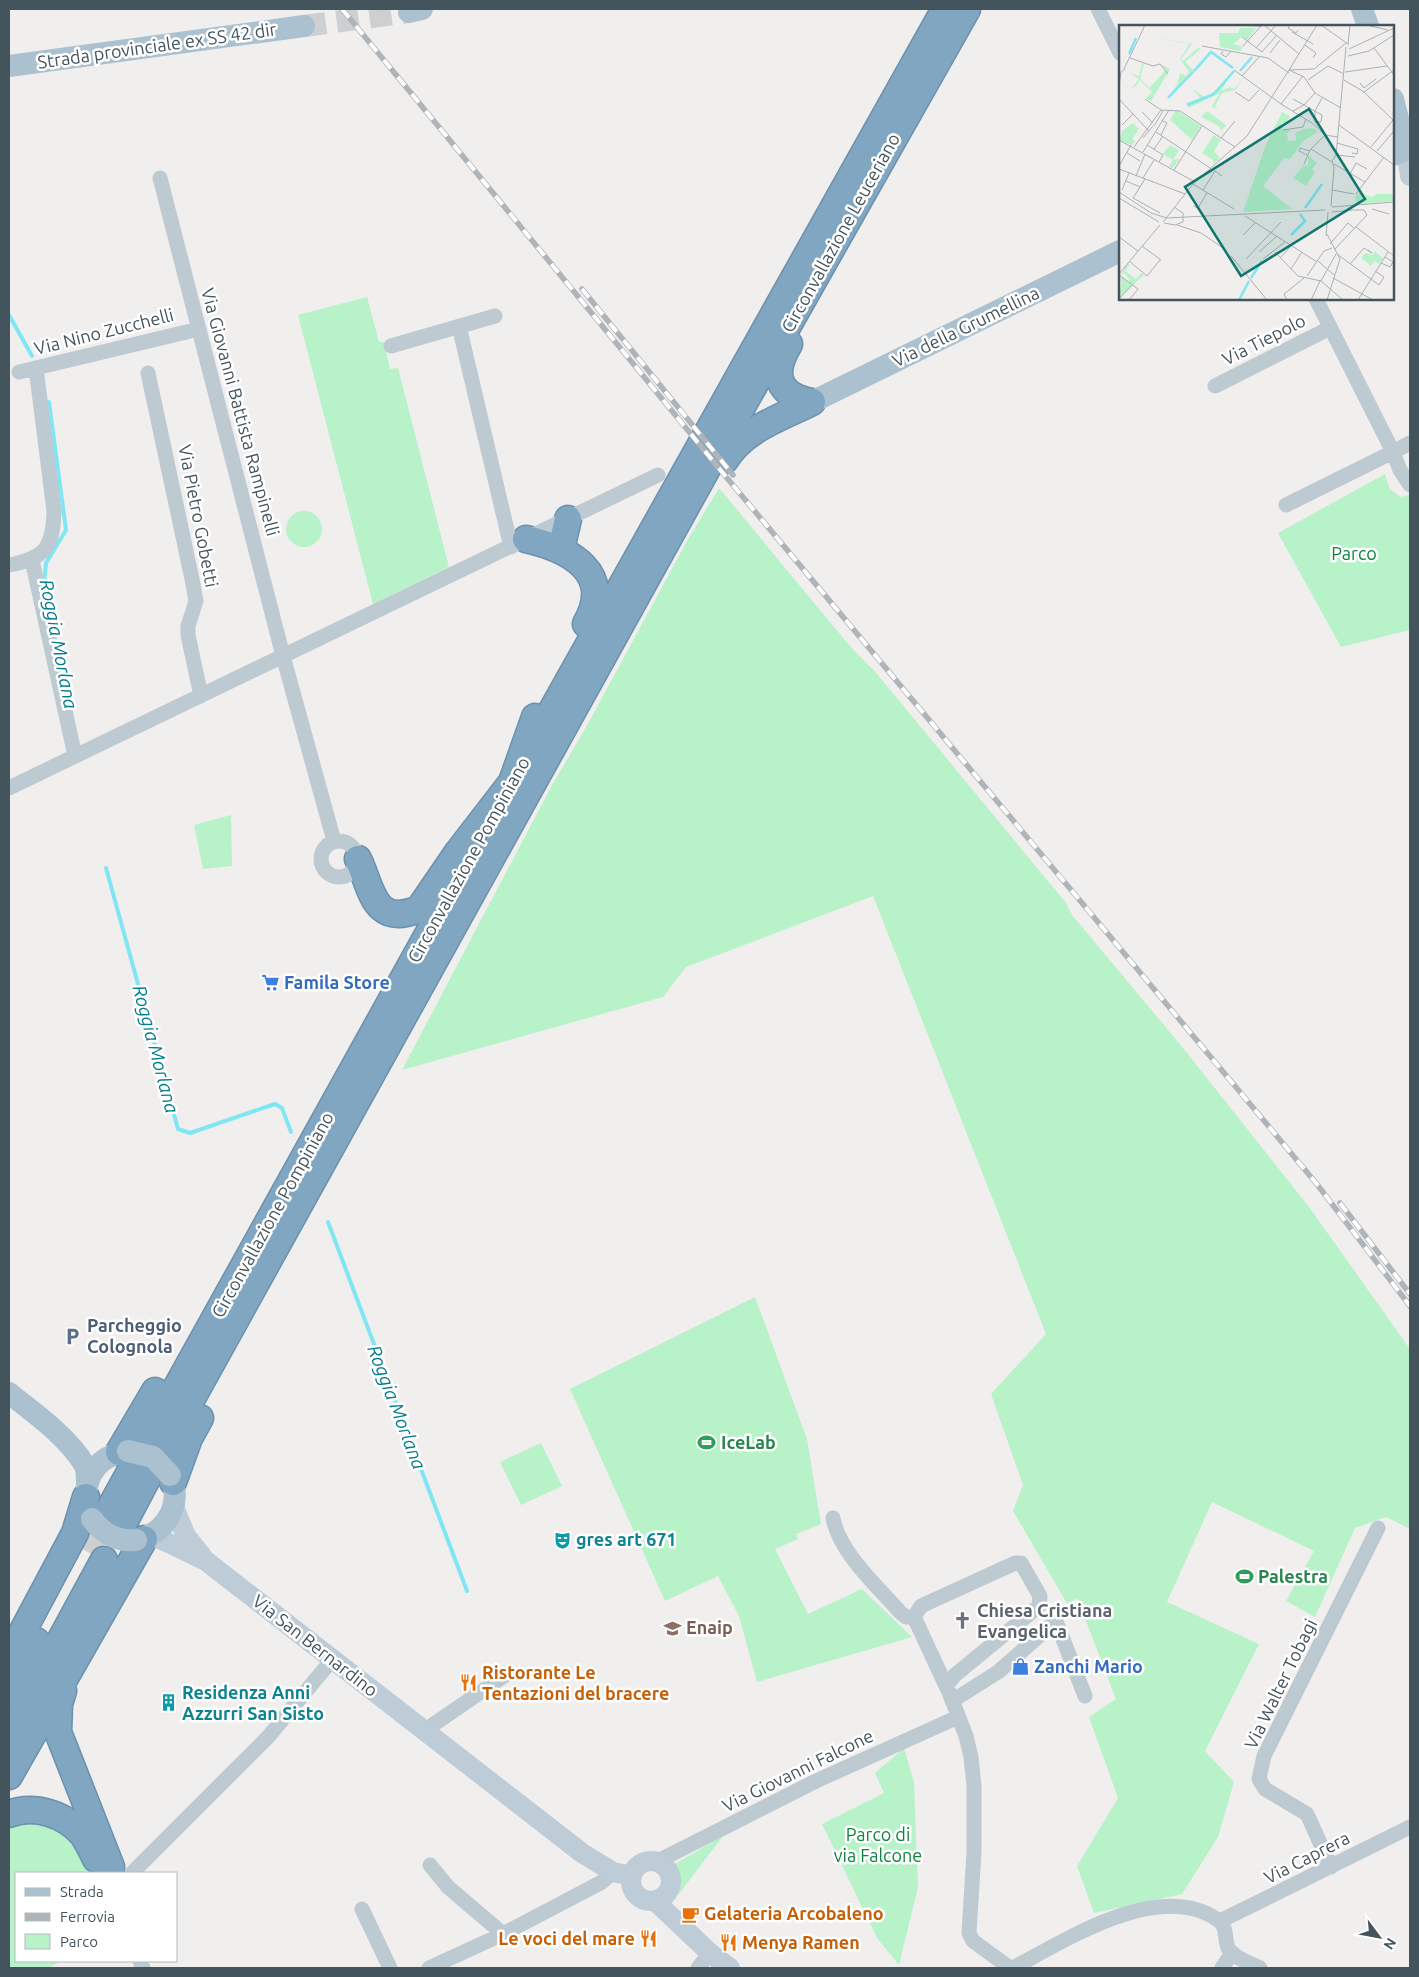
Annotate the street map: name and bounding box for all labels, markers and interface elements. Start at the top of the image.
street label: Strada provinciale ex SS 42 dir [36,18,278,72]
inset map [1119,25,1394,300]
street label: Circonvallazione Leuceriano [777,130,903,336]
street label: Via della Grumellina [889,282,1042,370]
street label: Via Giovanni Battista Rampinelli [198,286,284,538]
street label: Via Nino Zucchelli [32,304,176,358]
street label: Via Tiepolo [1219,310,1309,369]
street label: Via Pietro Gobetti [175,443,223,589]
park label: Parco [1331,543,1377,563]
water label: Roggia Morlana [36,577,82,711]
street label: Circonvallazione Pompiniano [403,753,533,966]
place label: Famila Store [284,972,390,992]
supermarket icon: Famila Store [260,973,280,993]
water label: Roggia Morlana [128,983,184,1115]
street label: Circonvallazione Pompiniano [207,1108,337,1321]
place label: Parcheggio Colognola [87,1315,182,1356]
parking icon: Parcheggio Colognola [63,1326,83,1346]
water label: Roggia Morlana [363,1342,431,1472]
place label: IceLab [721,1432,776,1452]
sports icon: IceLab [697,1433,717,1453]
place label: gres art 671 [576,1529,677,1549]
theatre icon: gres art 671 [552,1530,572,1550]
place label: Palestra [1258,1566,1328,1586]
sports icon: Palestra [1234,1567,1254,1587]
street label: Via San Bernardino [249,1590,382,1700]
place label: Chiesa Cristiana Evangelica [977,1600,1112,1641]
church icon: Chiesa Cristiana Evangelica [953,1611,973,1631]
street label: Via Walter Tobagi [1240,1615,1320,1752]
place label: Enaip [686,1617,733,1637]
school or university icon: Enaip [662,1618,682,1638]
place label: Zanchi Mario [1034,1656,1143,1676]
shop icon: Zanchi Mario [1010,1657,1030,1677]
place label: Ristorante Le Tentazioni del bracere [482,1662,669,1703]
restaurant icon: Ristorante Le Tentazioni del bracere [458,1673,478,1693]
place label: Residenza Anni Azzurri San Sisto [182,1682,324,1723]
building icon: Residenza Anni Azzurri San Sisto [158,1693,178,1713]
street label: Via Giovanni Falcone [719,1725,876,1815]
park label: Parco di via Falcone [834,1824,922,1865]
street label: Via Caprera [1260,1827,1353,1887]
legend [15,1872,178,1962]
text: Strada [60,1883,104,1900]
place label: Gelateria Arcobaleno [704,1903,884,1923]
cafe icon: Gelateria Arcobaleno [680,1904,700,1924]
text: Ferrovia [60,1908,115,1925]
north arrow [1354,1912,1404,1962]
place label: Le voci del mare [498,1928,635,1948]
restaurant icon: Le voci del mare [639,1929,659,1949]
place label: Menya Ramen [742,1932,860,1952]
text: Parco [60,1933,98,1950]
restaurant icon: Menya Ramen [718,1933,738,1953]
text: N [1380,1935,1400,1953]

